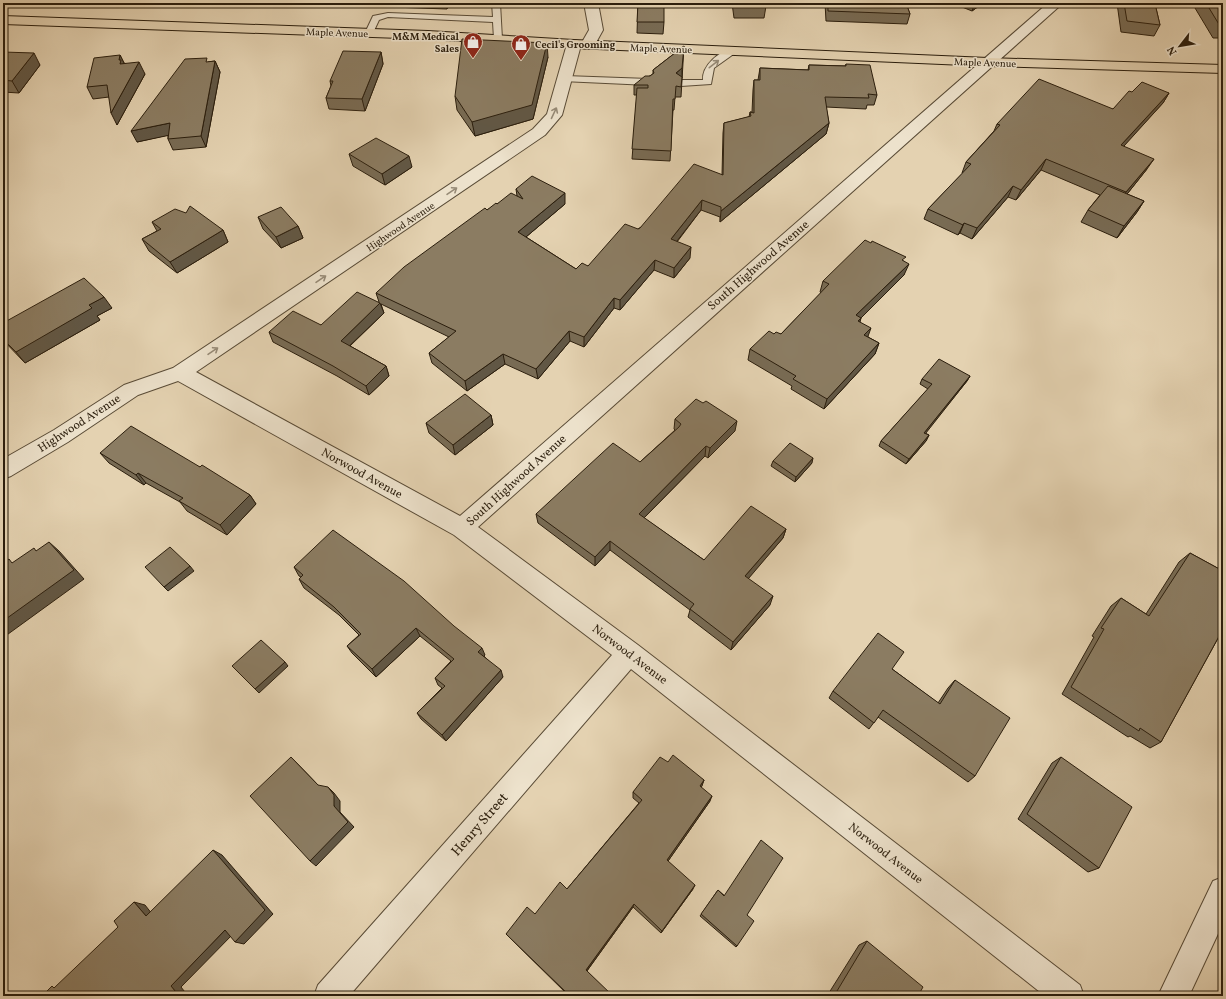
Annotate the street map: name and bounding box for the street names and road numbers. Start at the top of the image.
street label: Maple Avenue [306,25,369,41]
street label: Maple Avenue [630,41,693,57]
street label: Maple Avenue [954,55,1017,71]
street label: Highwood Avenue [364,199,438,255]
street label: South Highwood Avenue [705,217,813,314]
street label: Highwood Avenue [35,391,124,457]
street label: South Highwood Avenue [463,431,570,530]
street label: Norwood Avenue [318,445,405,503]
street label: Norwood Avenue [588,621,671,689]
street label: Henry Street [447,789,513,861]
street label: Norwood Avenue [845,820,926,888]

